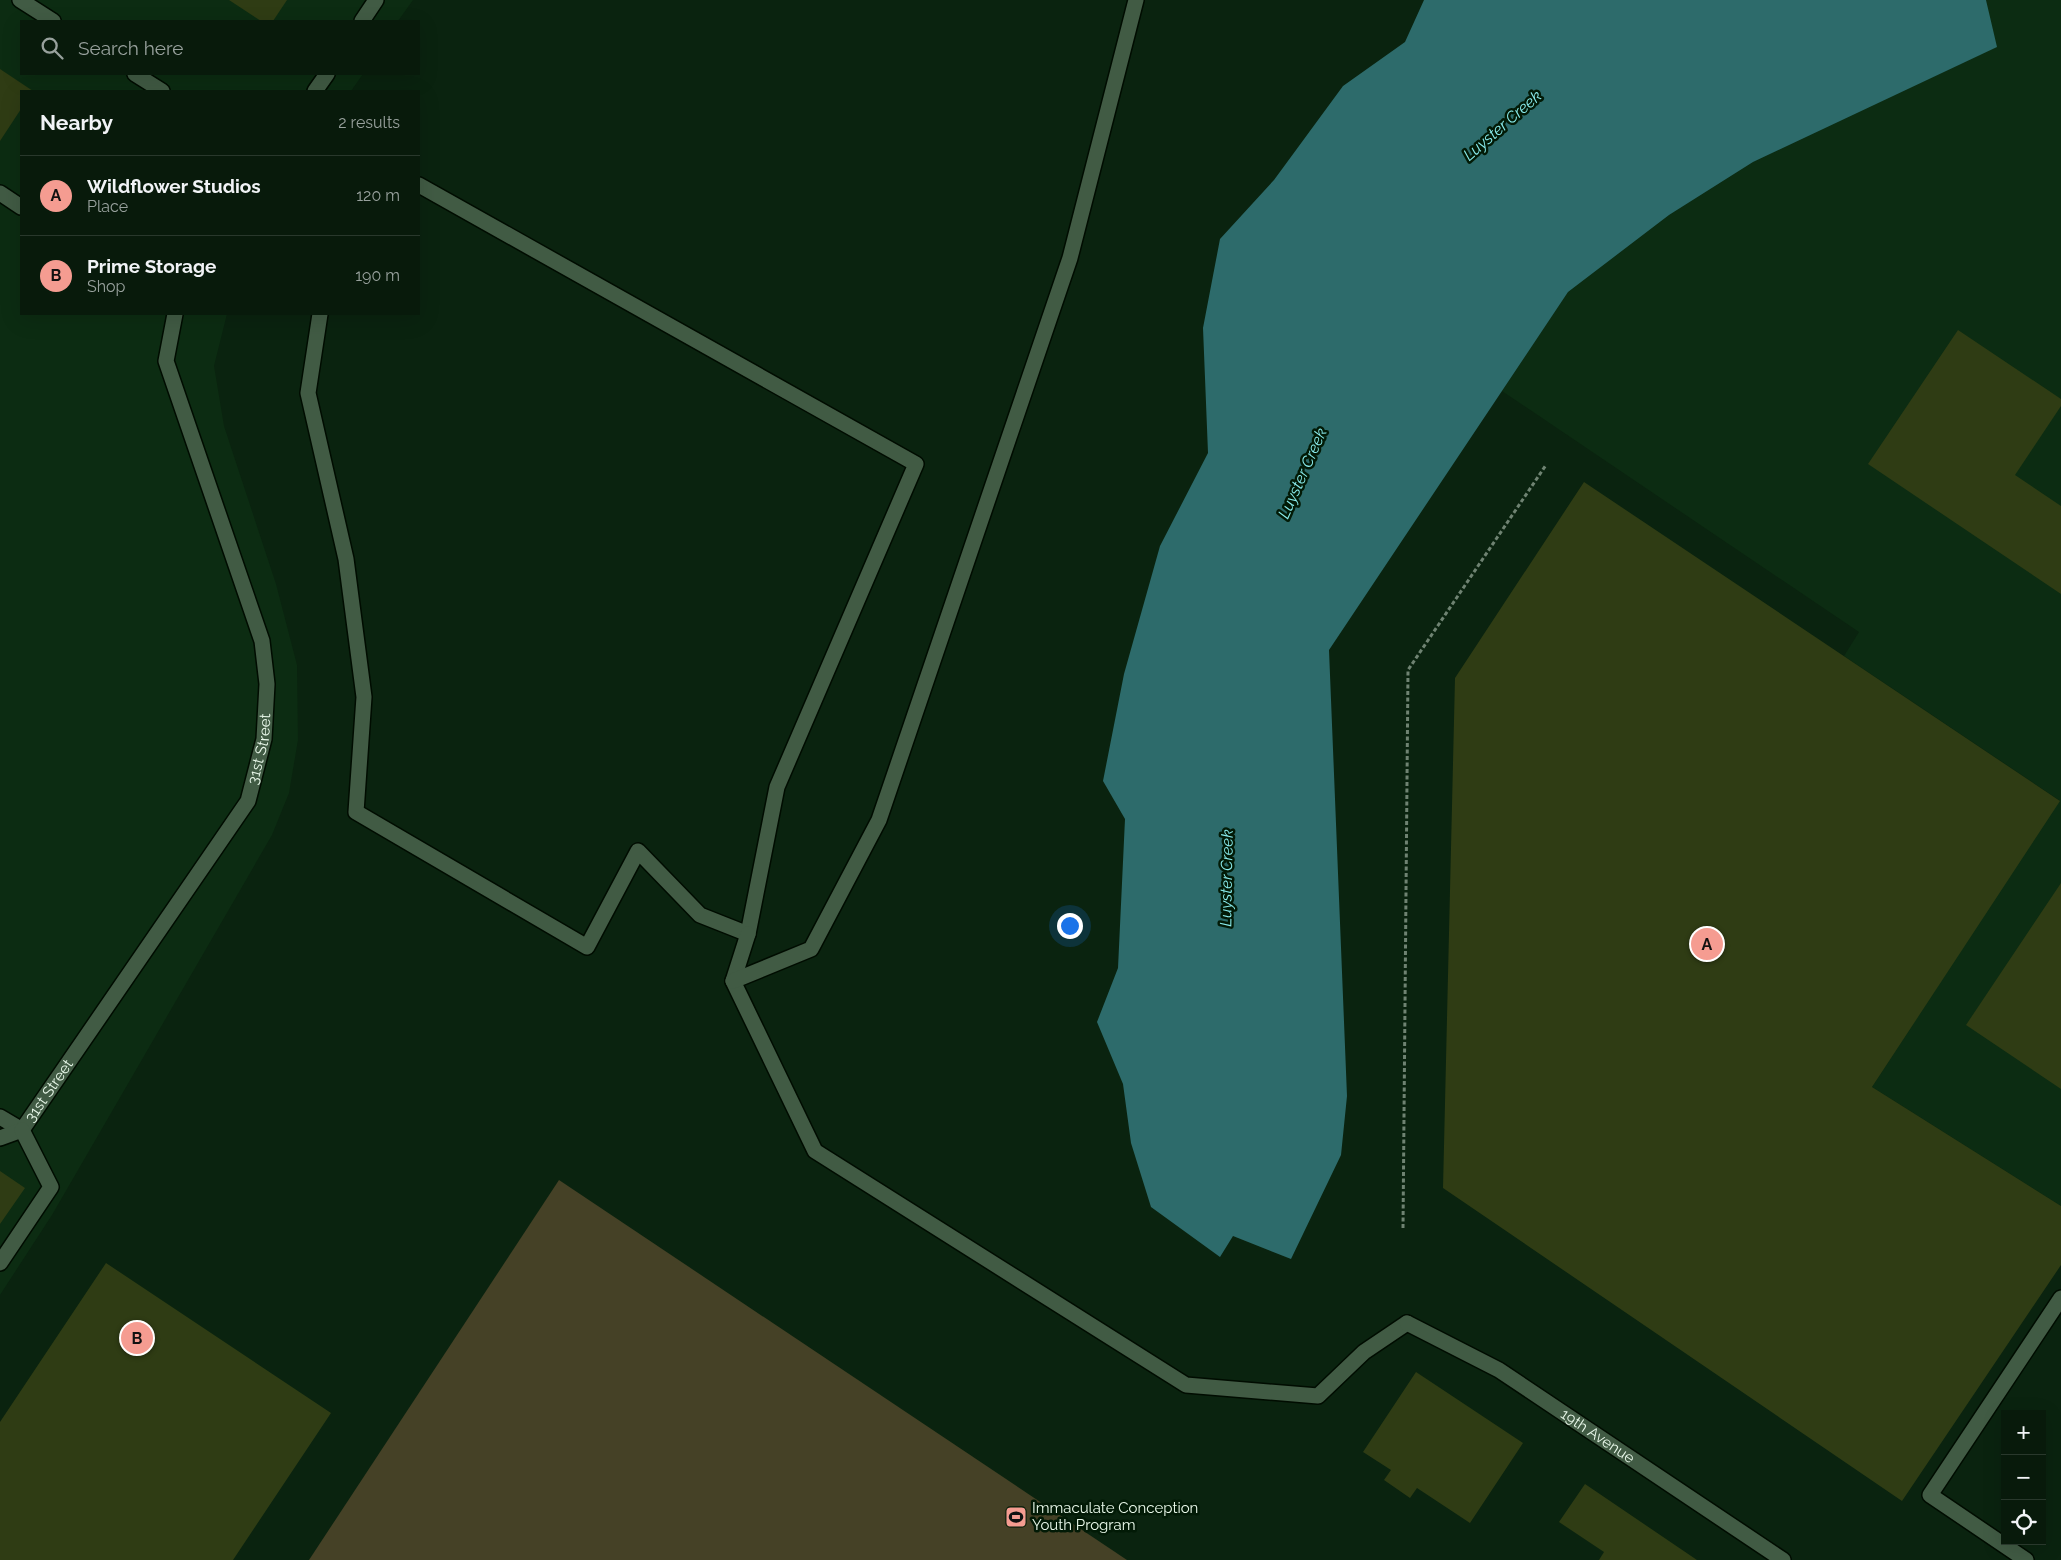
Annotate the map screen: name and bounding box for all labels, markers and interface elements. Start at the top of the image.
search box [20,20,420,75]
icon: search [38,34,66,62]
text: Search here [78,37,184,59]
water label: Luyster Creek [1459,86,1546,164]
text: Nearby [40,110,113,135]
text: 2 results [338,113,400,132]
text: Wildflower Studios [87,175,261,197]
text: A [51,186,61,205]
text: 120 m [356,186,400,205]
text: Place [87,197,128,216]
text: Prime Storage [87,255,216,277]
text: B [51,266,61,285]
text: 190 m [355,266,400,285]
text: Shop [87,277,125,296]
water label: Luyster Creek [1274,425,1331,521]
street label: 31st Street [244,713,274,786]
water label: Luyster Creek [1216,829,1237,927]
your location [1057,913,1083,939]
pin: A [1691,925,1723,963]
street label: 31st Street [21,1056,77,1126]
pin: B [121,1319,153,1357]
street label: 19th Avenue [1557,1405,1638,1467]
map controls [2001,1410,2046,1545]
button: + [2001,1410,2046,1455]
button: − [2001,1455,2046,1500]
place label: Immaculate Conception Youth Program [1032,1499,1198,1534]
button: locate [2001,1500,2046,1545]
sports icon: Immaculate Conception Youth Program [1004,1505,1028,1529]

